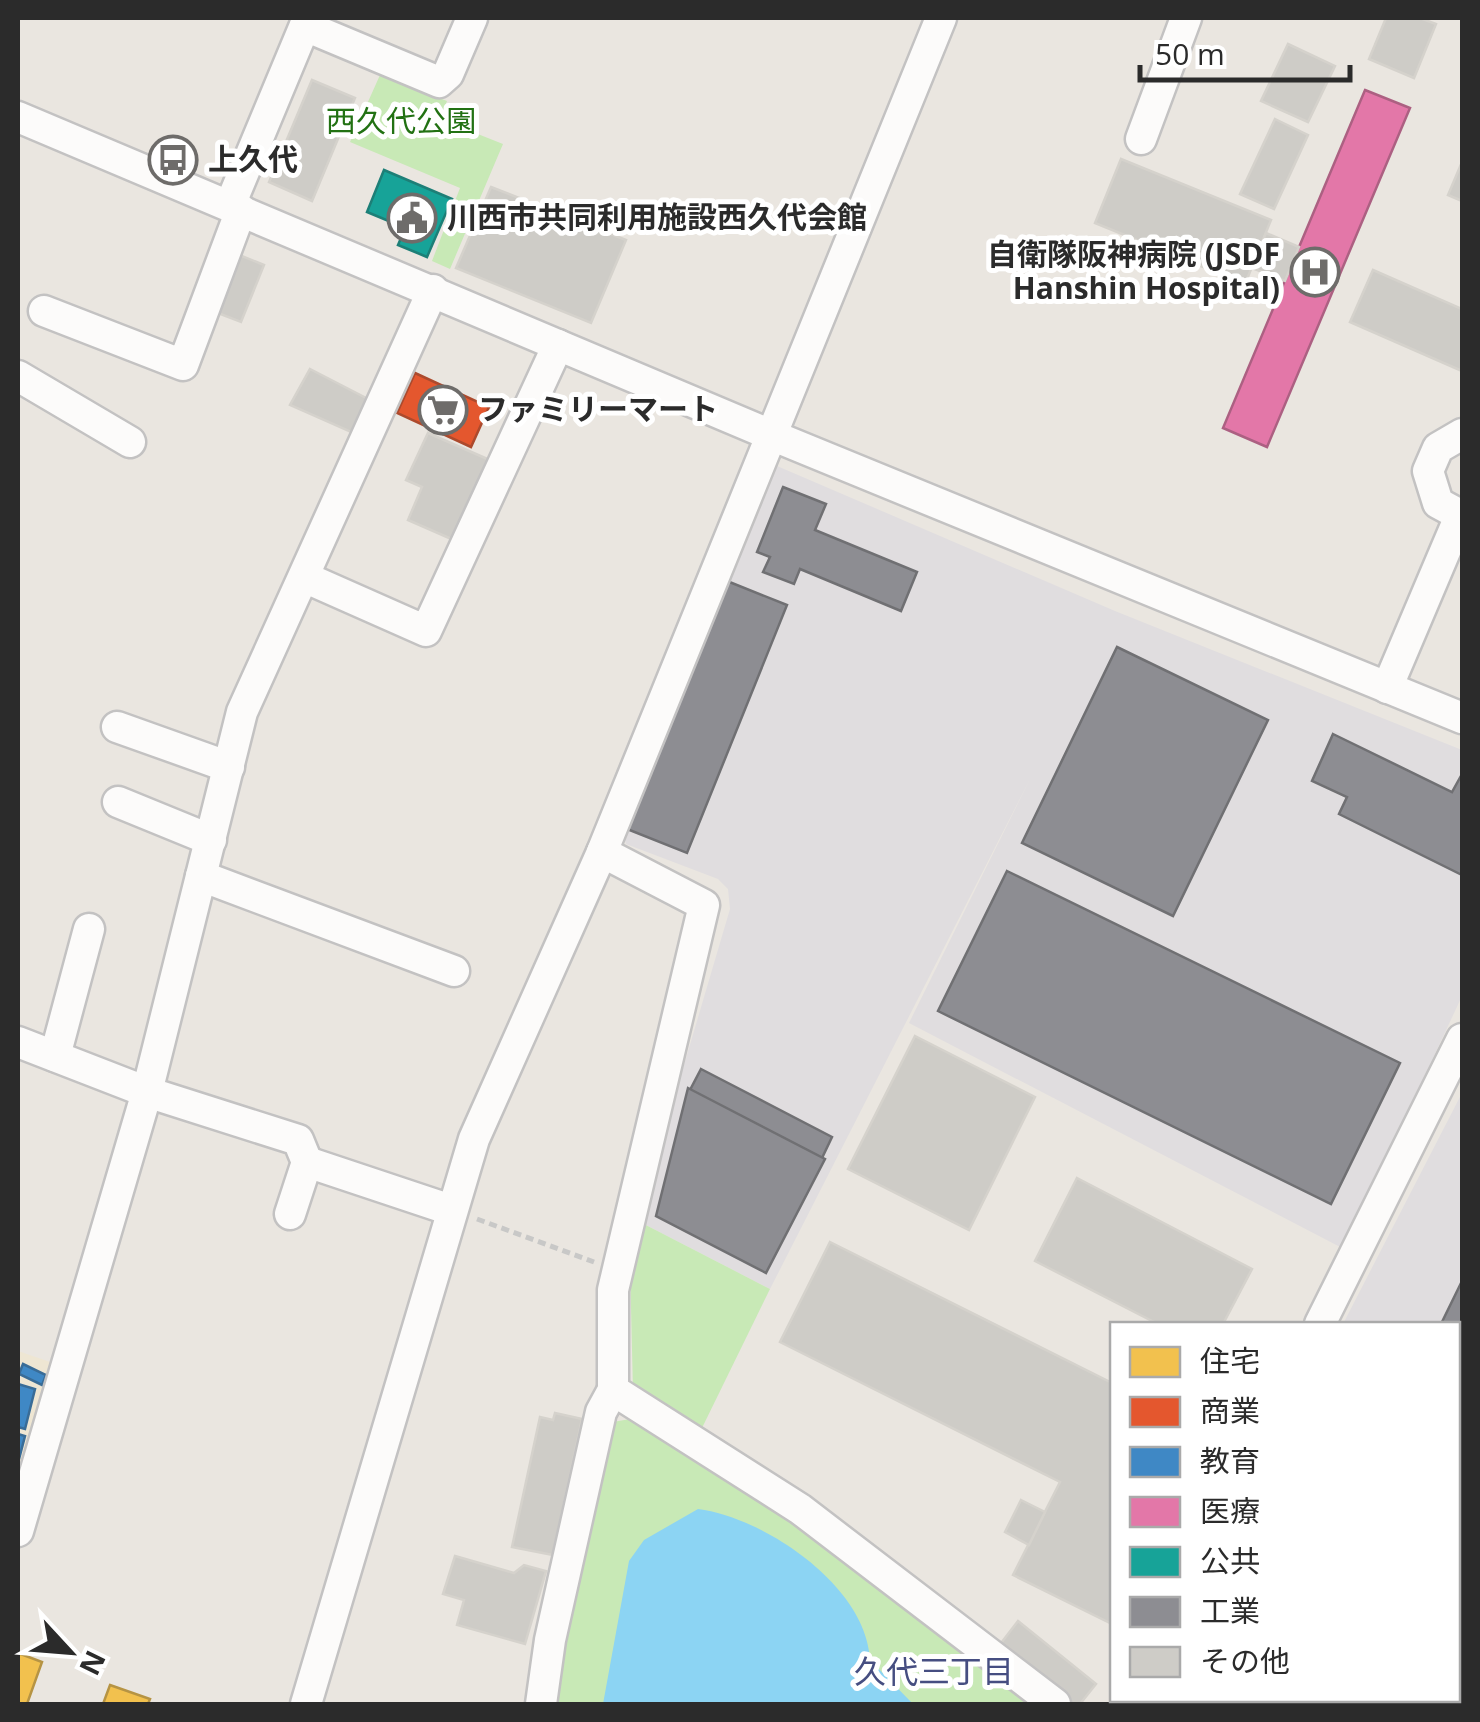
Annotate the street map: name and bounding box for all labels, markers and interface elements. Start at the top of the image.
scale bar [1140,20,1350,82]
text: 50 m [1155,33,1225,74]
park label: 西久代公園 [326,100,476,141]
bus stop icon: 上久代 [147,134,199,186]
place label: 上久代 [208,138,298,179]
public building icon: 川西市共同利用施設西久代会館 [386,192,438,244]
place label: 川西市共同利用施設西久代会館 [447,196,867,237]
place label: 自衛隊阪神病院 (JSDF Hanshin Hospital) [987,233,1280,308]
hospital icon: 自衛隊阪神病院 (JSDF Hanshin Hospital) [1289,246,1341,298]
supermarket icon: ファミリーマート [417,384,469,436]
place label: ファミリーマート [478,388,718,429]
legend [1110,1322,1460,1702]
text: 住宅 [1200,1340,1260,1381]
text: 商業 [1200,1390,1260,1431]
text: 教育 [1200,1440,1260,1481]
text: 医療 [1200,1490,1260,1531]
text: 公共 [1200,1540,1260,1581]
text: 工業 [1200,1590,1260,1631]
north arrow [20,1602,120,1702]
text: その他 [1200,1640,1290,1681]
text: N [71,1645,115,1682]
district label: 久代三丁目 [854,1649,1014,1692]

